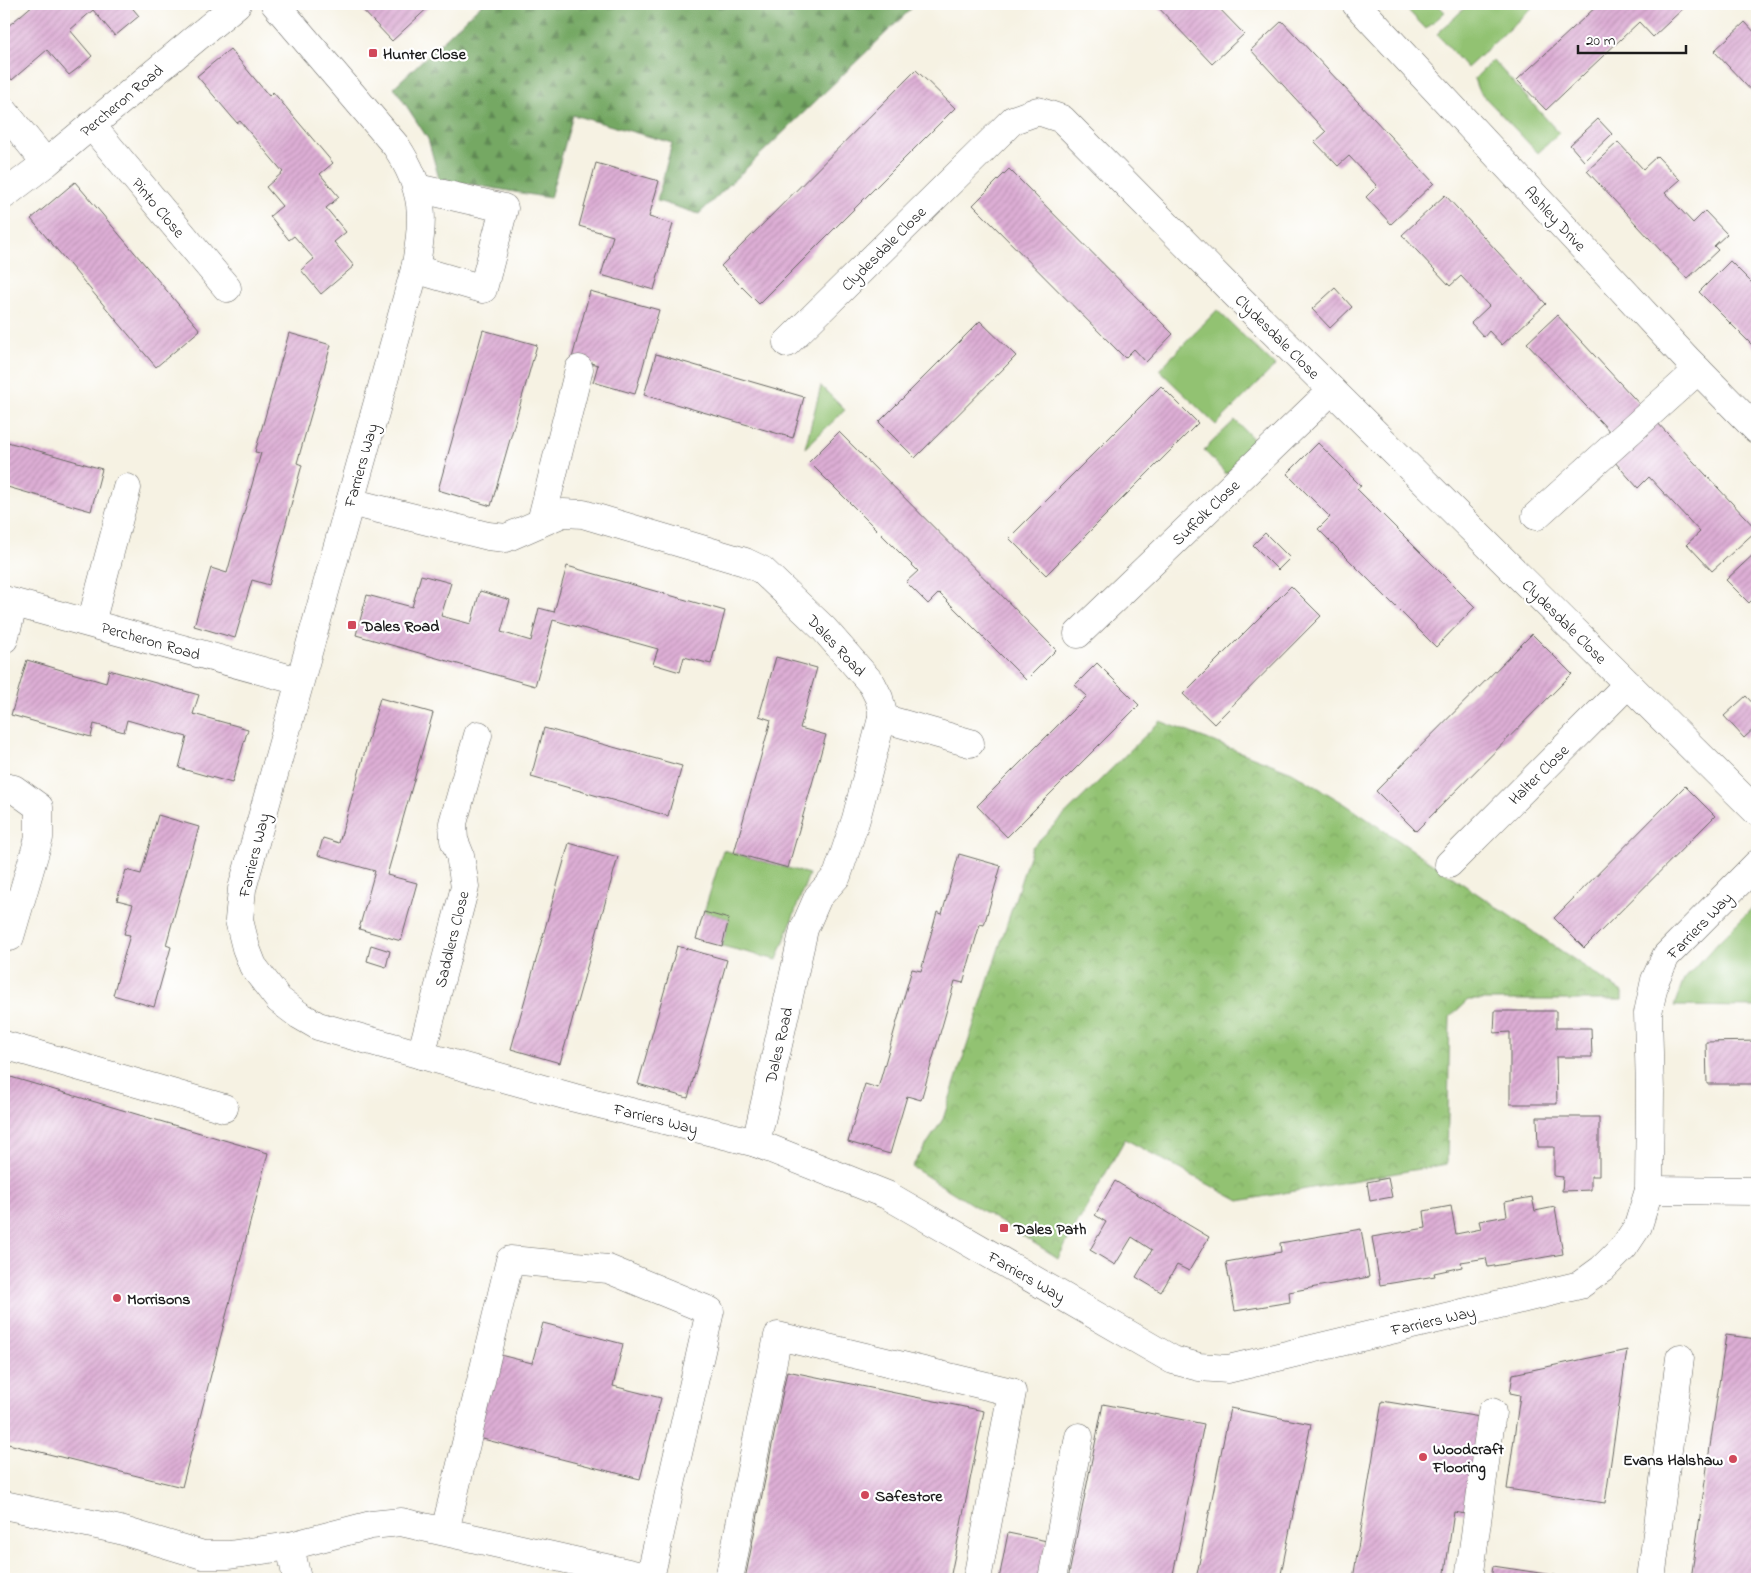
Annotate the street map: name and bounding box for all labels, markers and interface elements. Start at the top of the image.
scale bar [1578,22,1686,54]
text: 20 m [1586,30,1616,52]
place label: Hunter Close [383,43,467,67]
marker: Hunter Close [367,47,379,59]
street label: Percheron Road [75,59,169,144]
street label: Pinto Close [125,173,190,244]
street label: Ashley Drive [1518,181,1592,258]
street label: Clydesdale Close [836,201,933,297]
street label: Clydesdale Close [1229,289,1325,386]
street label: Farriers Way [338,421,385,511]
street label: Suffolk Close [1167,474,1246,552]
street label: Clydesdale Close [1516,574,1612,671]
street label: Dales Road [800,609,871,683]
place label: Dales Road [361,615,439,639]
street label: Percheron Road [98,616,203,668]
marker: Dales Road [346,619,358,631]
street label: Halter Close [1504,739,1576,811]
street label: Farriers Way [233,811,277,901]
street label: Farriers Way [1661,887,1739,966]
street label: Saddlers Close [429,888,477,990]
street label: Dales Road [759,1005,800,1087]
street label: Farriers Way [610,1098,700,1142]
place label: Dales Path [1013,1218,1087,1242]
marker: Dales Path [998,1222,1010,1234]
street label: Farriers Way [982,1245,1069,1310]
place label: Morrisons [127,1288,190,1312]
marker: Morrisons [111,1292,123,1304]
street label: Farriers Way [1388,1301,1478,1344]
place label: Woodcraft Flooring [1432,1438,1505,1481]
place label: Evans Halshaw [1623,1449,1723,1473]
marker: Woodcraft Flooring [1417,1451,1429,1463]
marker: Evans Halshaw [1727,1453,1739,1465]
place label: Safestore [875,1485,943,1509]
marker: Safestore [859,1489,871,1501]

